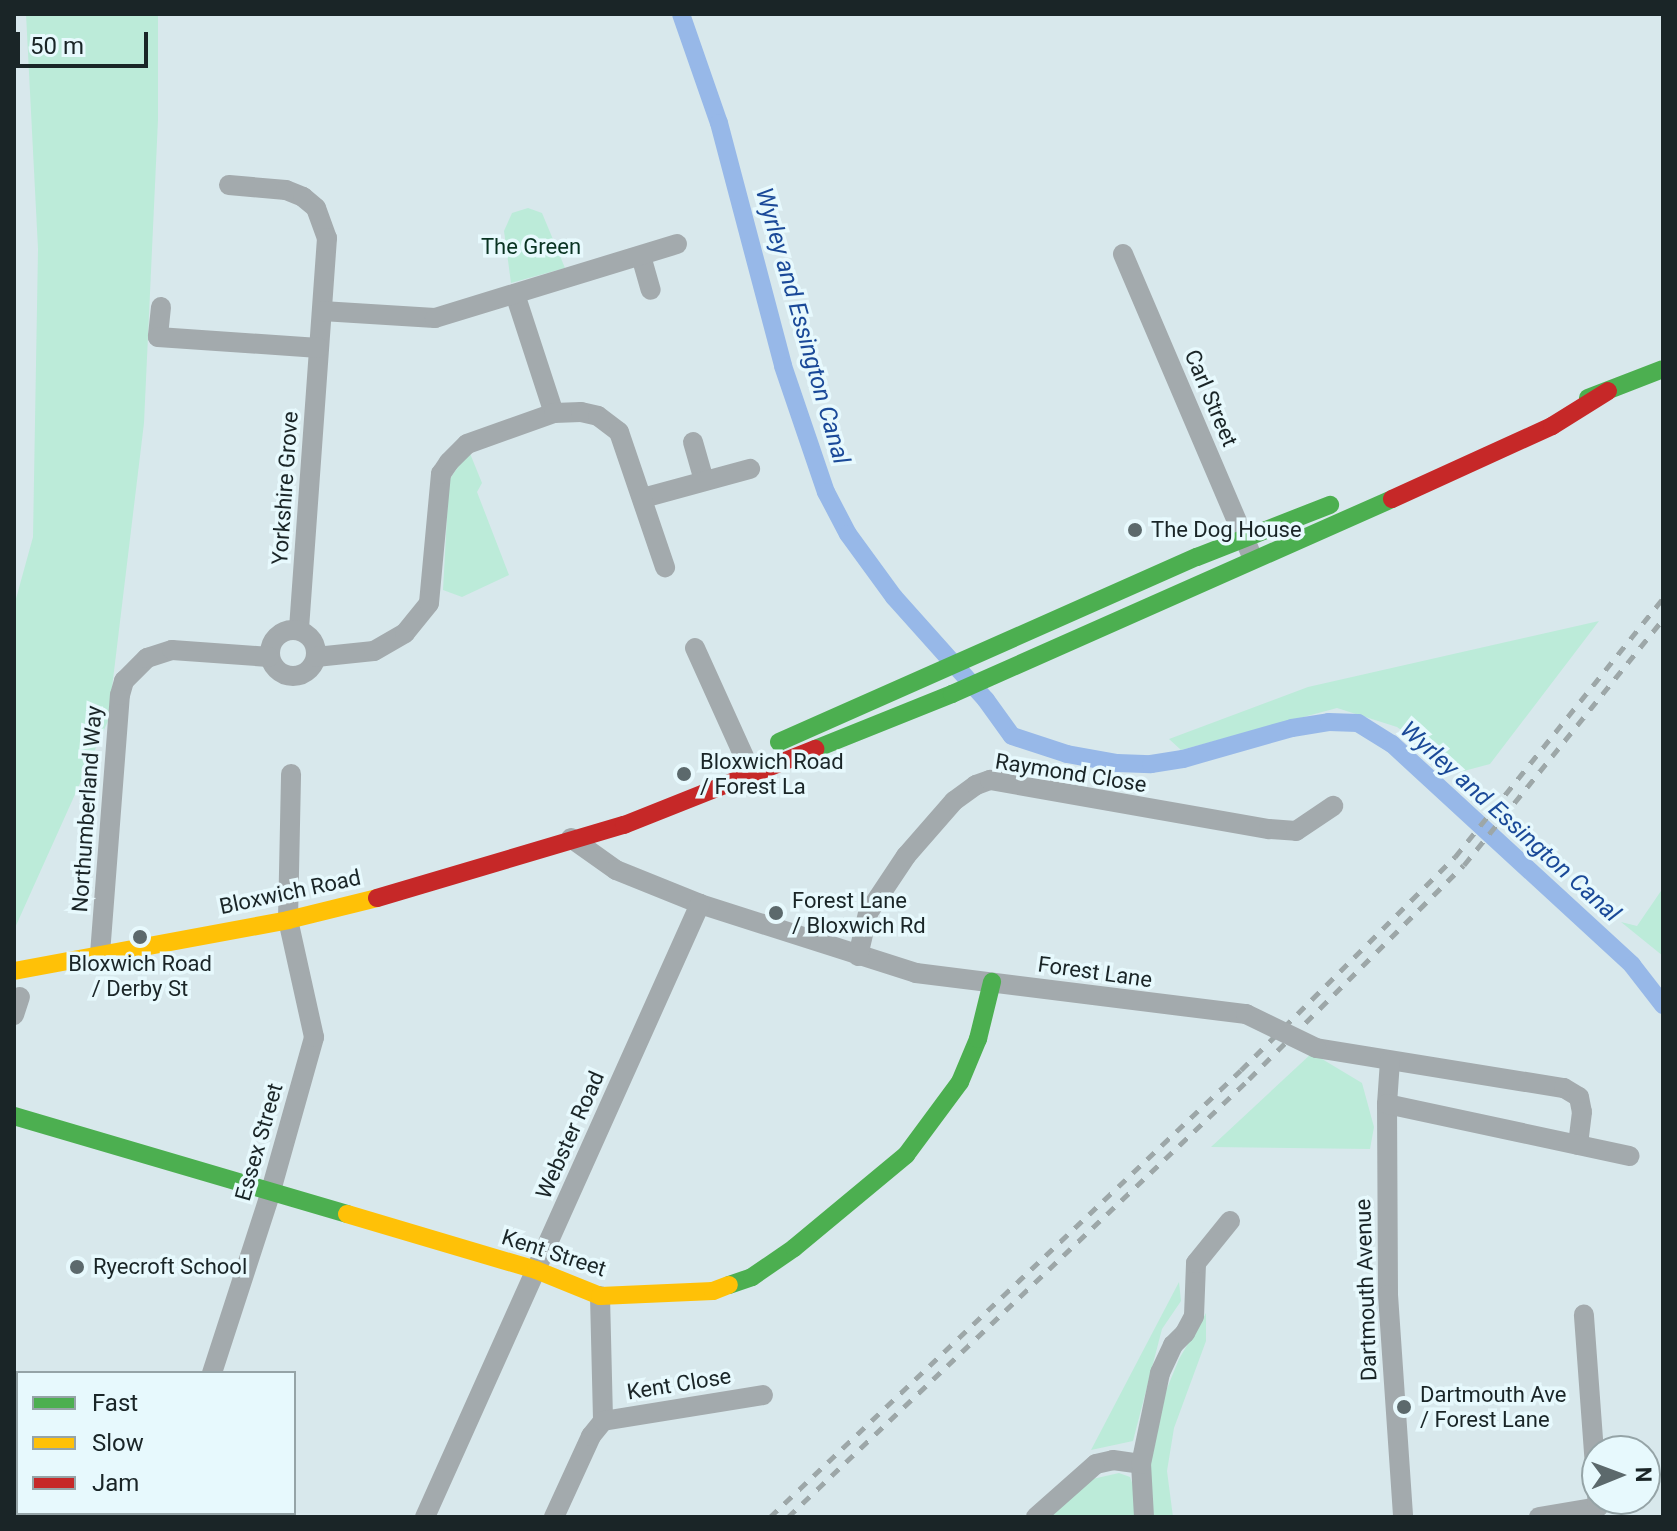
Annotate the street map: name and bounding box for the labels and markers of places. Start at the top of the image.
place label: The Dog House [1151,517,1302,543]
marker: The Dog House [1126,521,1144,539]
place label: Bloxwich Road / Forest La [700,748,844,800]
marker: Bloxwich Road / Forest La [675,765,693,783]
place label: Forest Lane / Bloxwich Rd [792,887,926,938]
marker: Forest Lane / Bloxwich Rd [767,904,785,922]
marker: Bloxwich Road / Derby St [131,928,149,946]
place label: Bloxwich Road / Derby St [68,950,212,1002]
place label: Ryecroft School [93,1254,247,1280]
marker: Ryecroft School [68,1258,86,1276]
place label: Dartmouth Ave / Forest Lane [1420,1381,1566,1432]
marker: Dartmouth Ave / Forest Lane [1395,1398,1413,1416]

